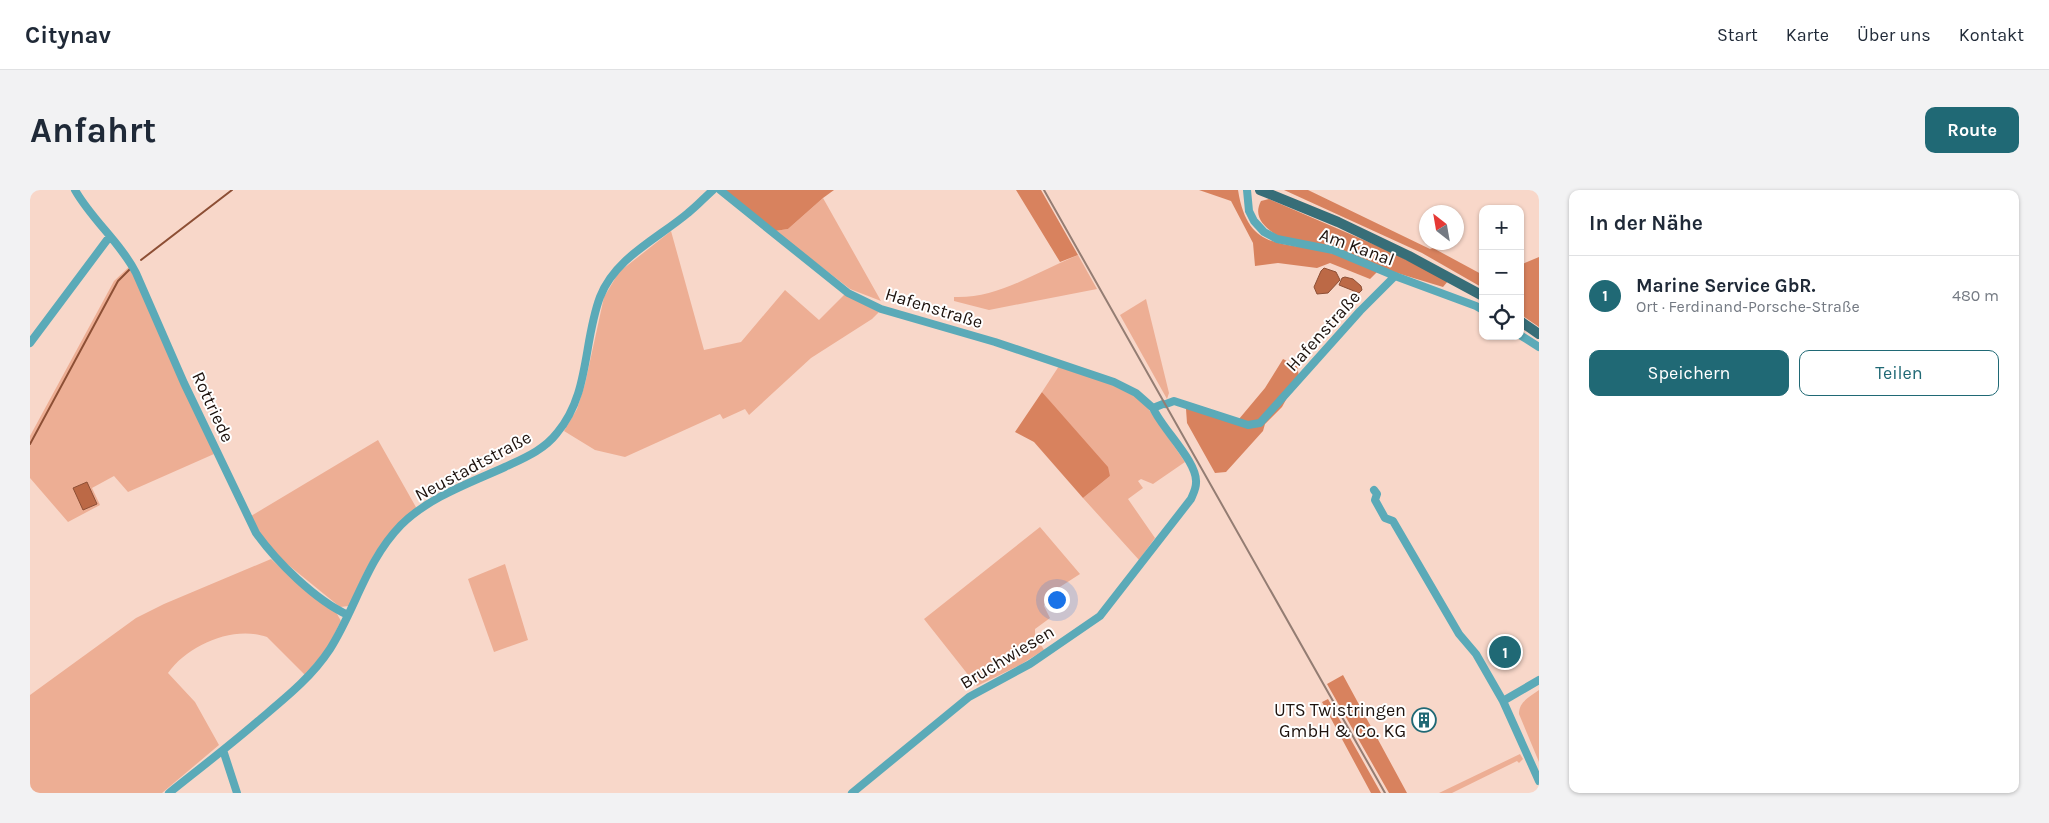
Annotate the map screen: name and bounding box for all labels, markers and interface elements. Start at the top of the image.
text: Citynav [25,21,111,49]
text: Start [1717,24,1758,46]
text: Karte [1786,24,1829,46]
text: Über uns [1857,24,1931,46]
text: Kontakt [1959,24,2024,46]
button: Route [1925,107,2019,153]
text: Anfahrt [30,110,156,151]
north arrow [1419,205,1464,250]
map controls [1479,205,1524,340]
button: + [1479,205,1524,250]
text: In der Nähe [1589,211,1703,235]
street label: Am Kanal [1317,223,1397,271]
button: − [1479,250,1524,295]
text: Marine Service GbR. [1636,275,1816,297]
street label: Hafenstraße [882,283,986,333]
street label: Hafenstraße [1281,286,1365,376]
text: 1 [1602,286,1608,305]
text: 480 m [1952,286,1999,305]
button: locate [1479,295,1524,340]
text: Ort · Ferdinand-Porsche-Straße [1636,297,1860,316]
button: Speichern [1589,350,1789,396]
button: Teilen [1799,350,1999,396]
street label: Rottriede [187,368,239,446]
street label: Neustadtstraße [411,426,535,506]
your location [1044,587,1070,613]
street label: Bruchwiesen [956,620,1058,694]
pin: 1 [1489,633,1521,671]
place label: UTS Twistringen GmbH & Co. KG [1274,699,1406,742]
building icon: UTS Twistringen GmbH & Co. KG [1411,707,1437,733]

